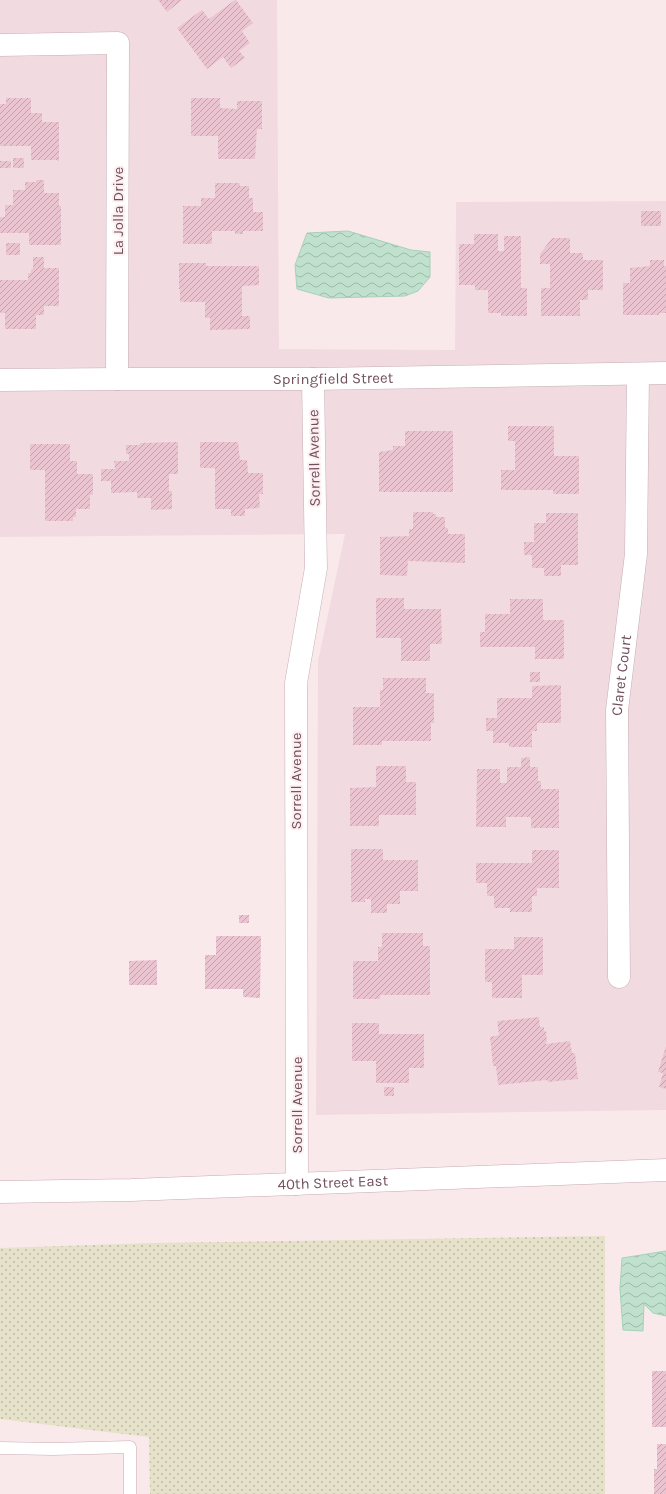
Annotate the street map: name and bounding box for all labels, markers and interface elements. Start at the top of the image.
street label: La Jolla Drive [109,167,127,255]
street label: Springfield Street [273,369,394,388]
street label: Sorrell Avenue [304,409,324,507]
street label: Claret Court [608,633,635,716]
street label: Sorrell Avenue [287,732,305,830]
street label: Sorrell Avenue [288,1056,306,1154]
street label: 40th Street East [277,1171,389,1194]

